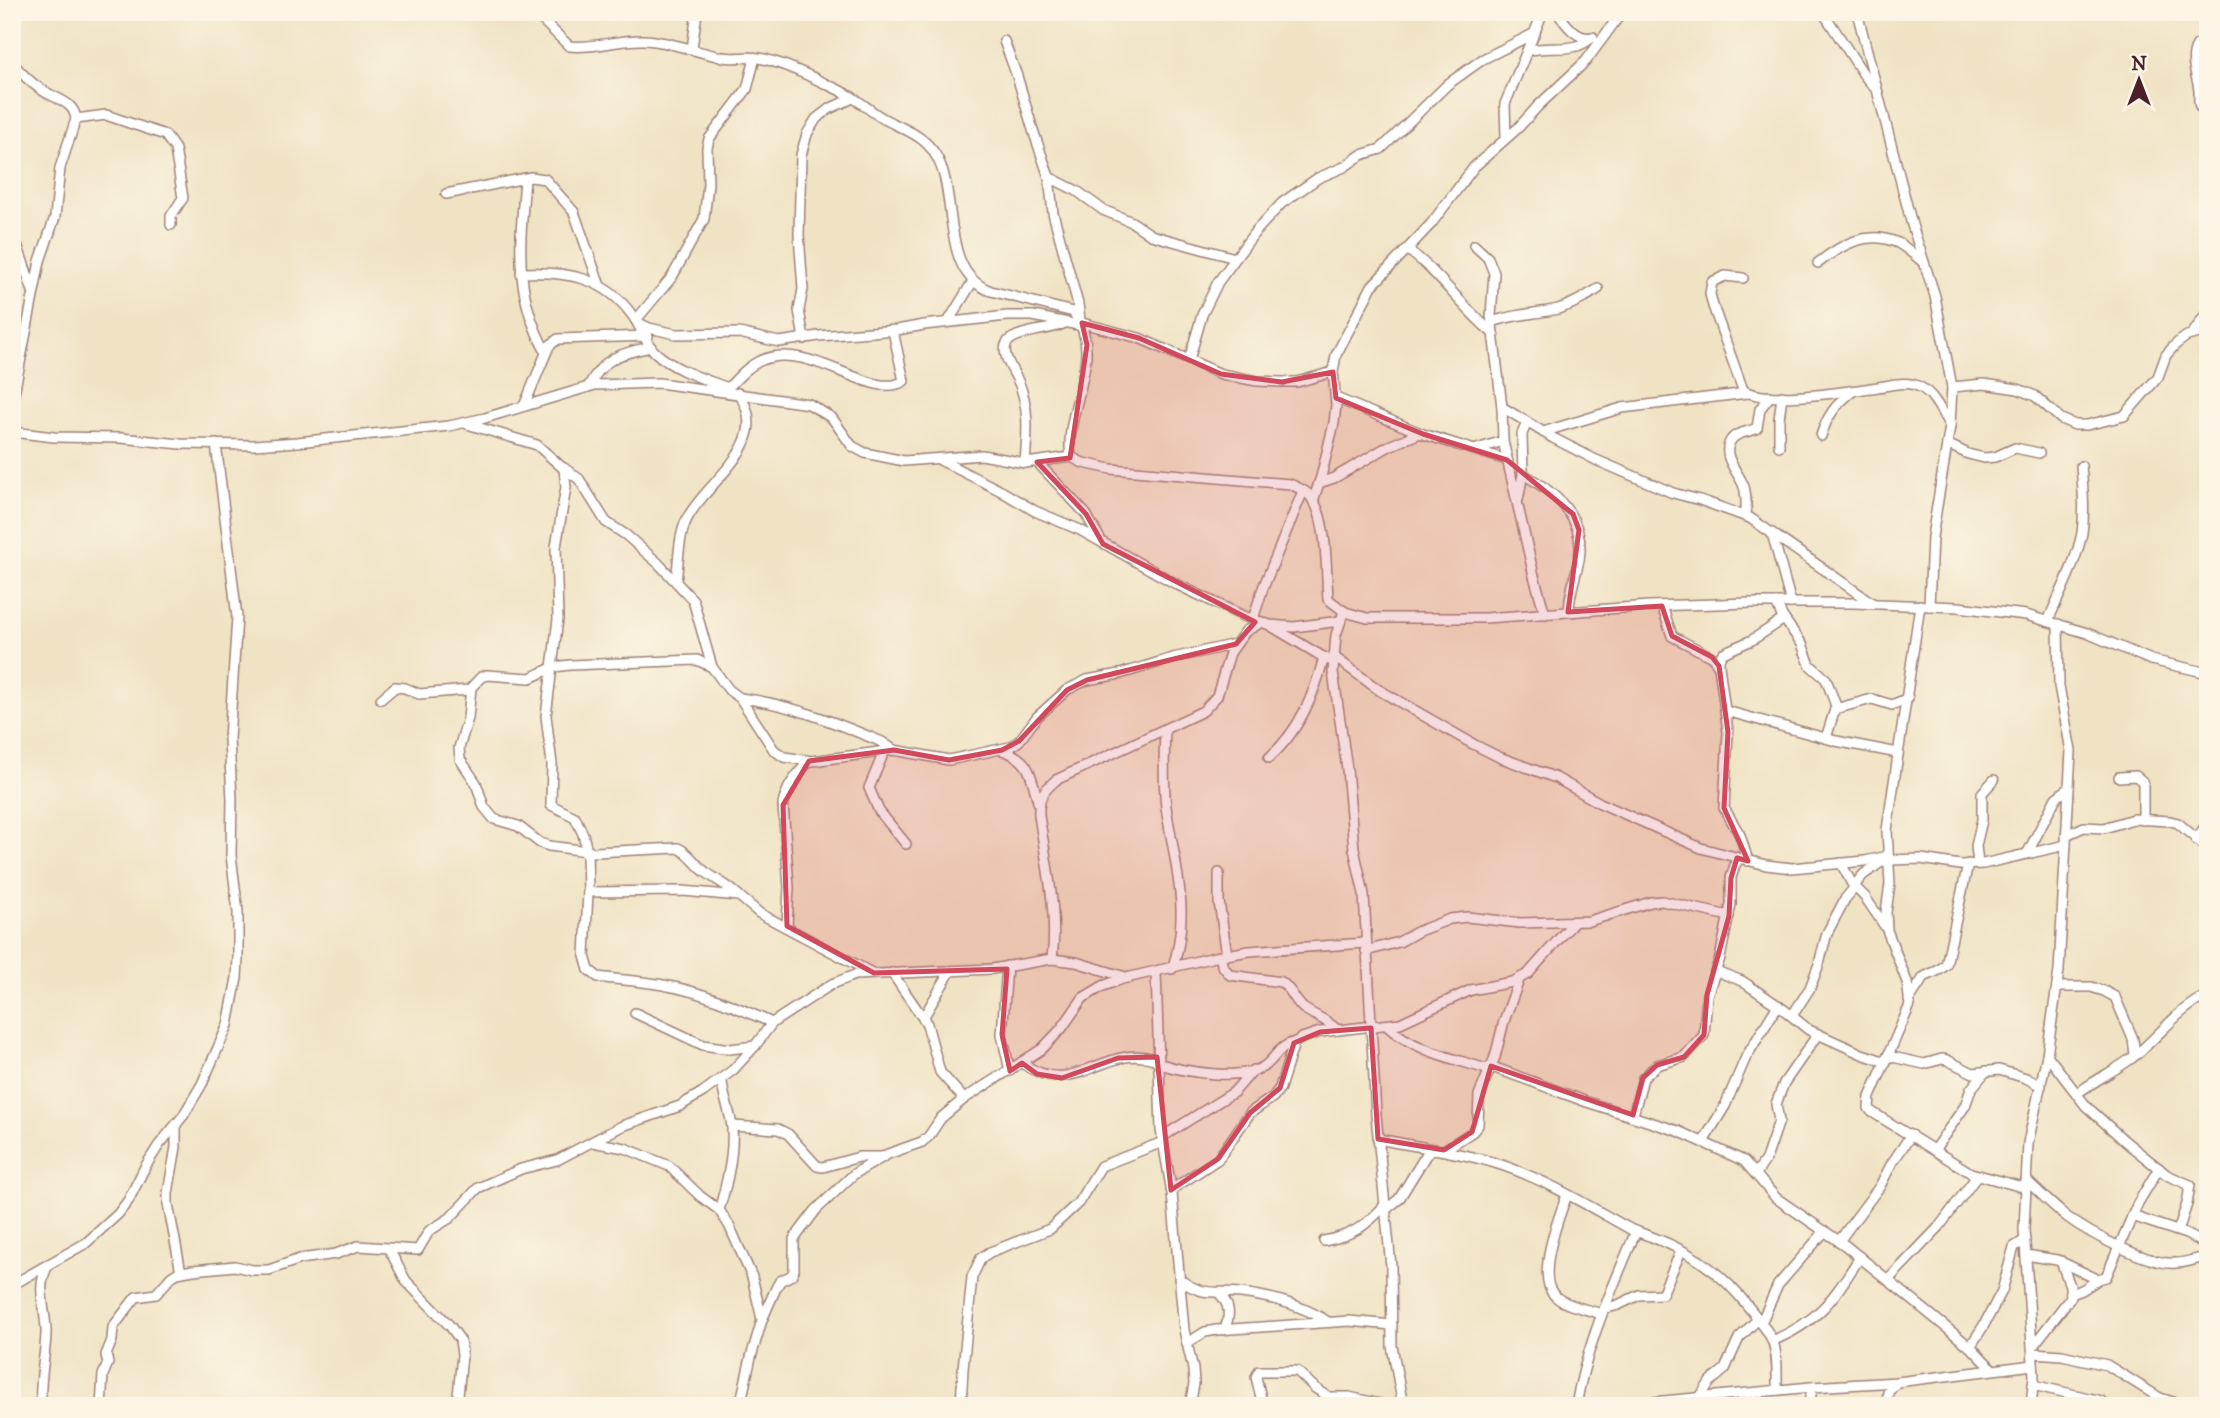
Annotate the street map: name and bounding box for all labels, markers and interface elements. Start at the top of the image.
north arrow [2104,46,2174,116]
text: N [2131,53,2147,76]

